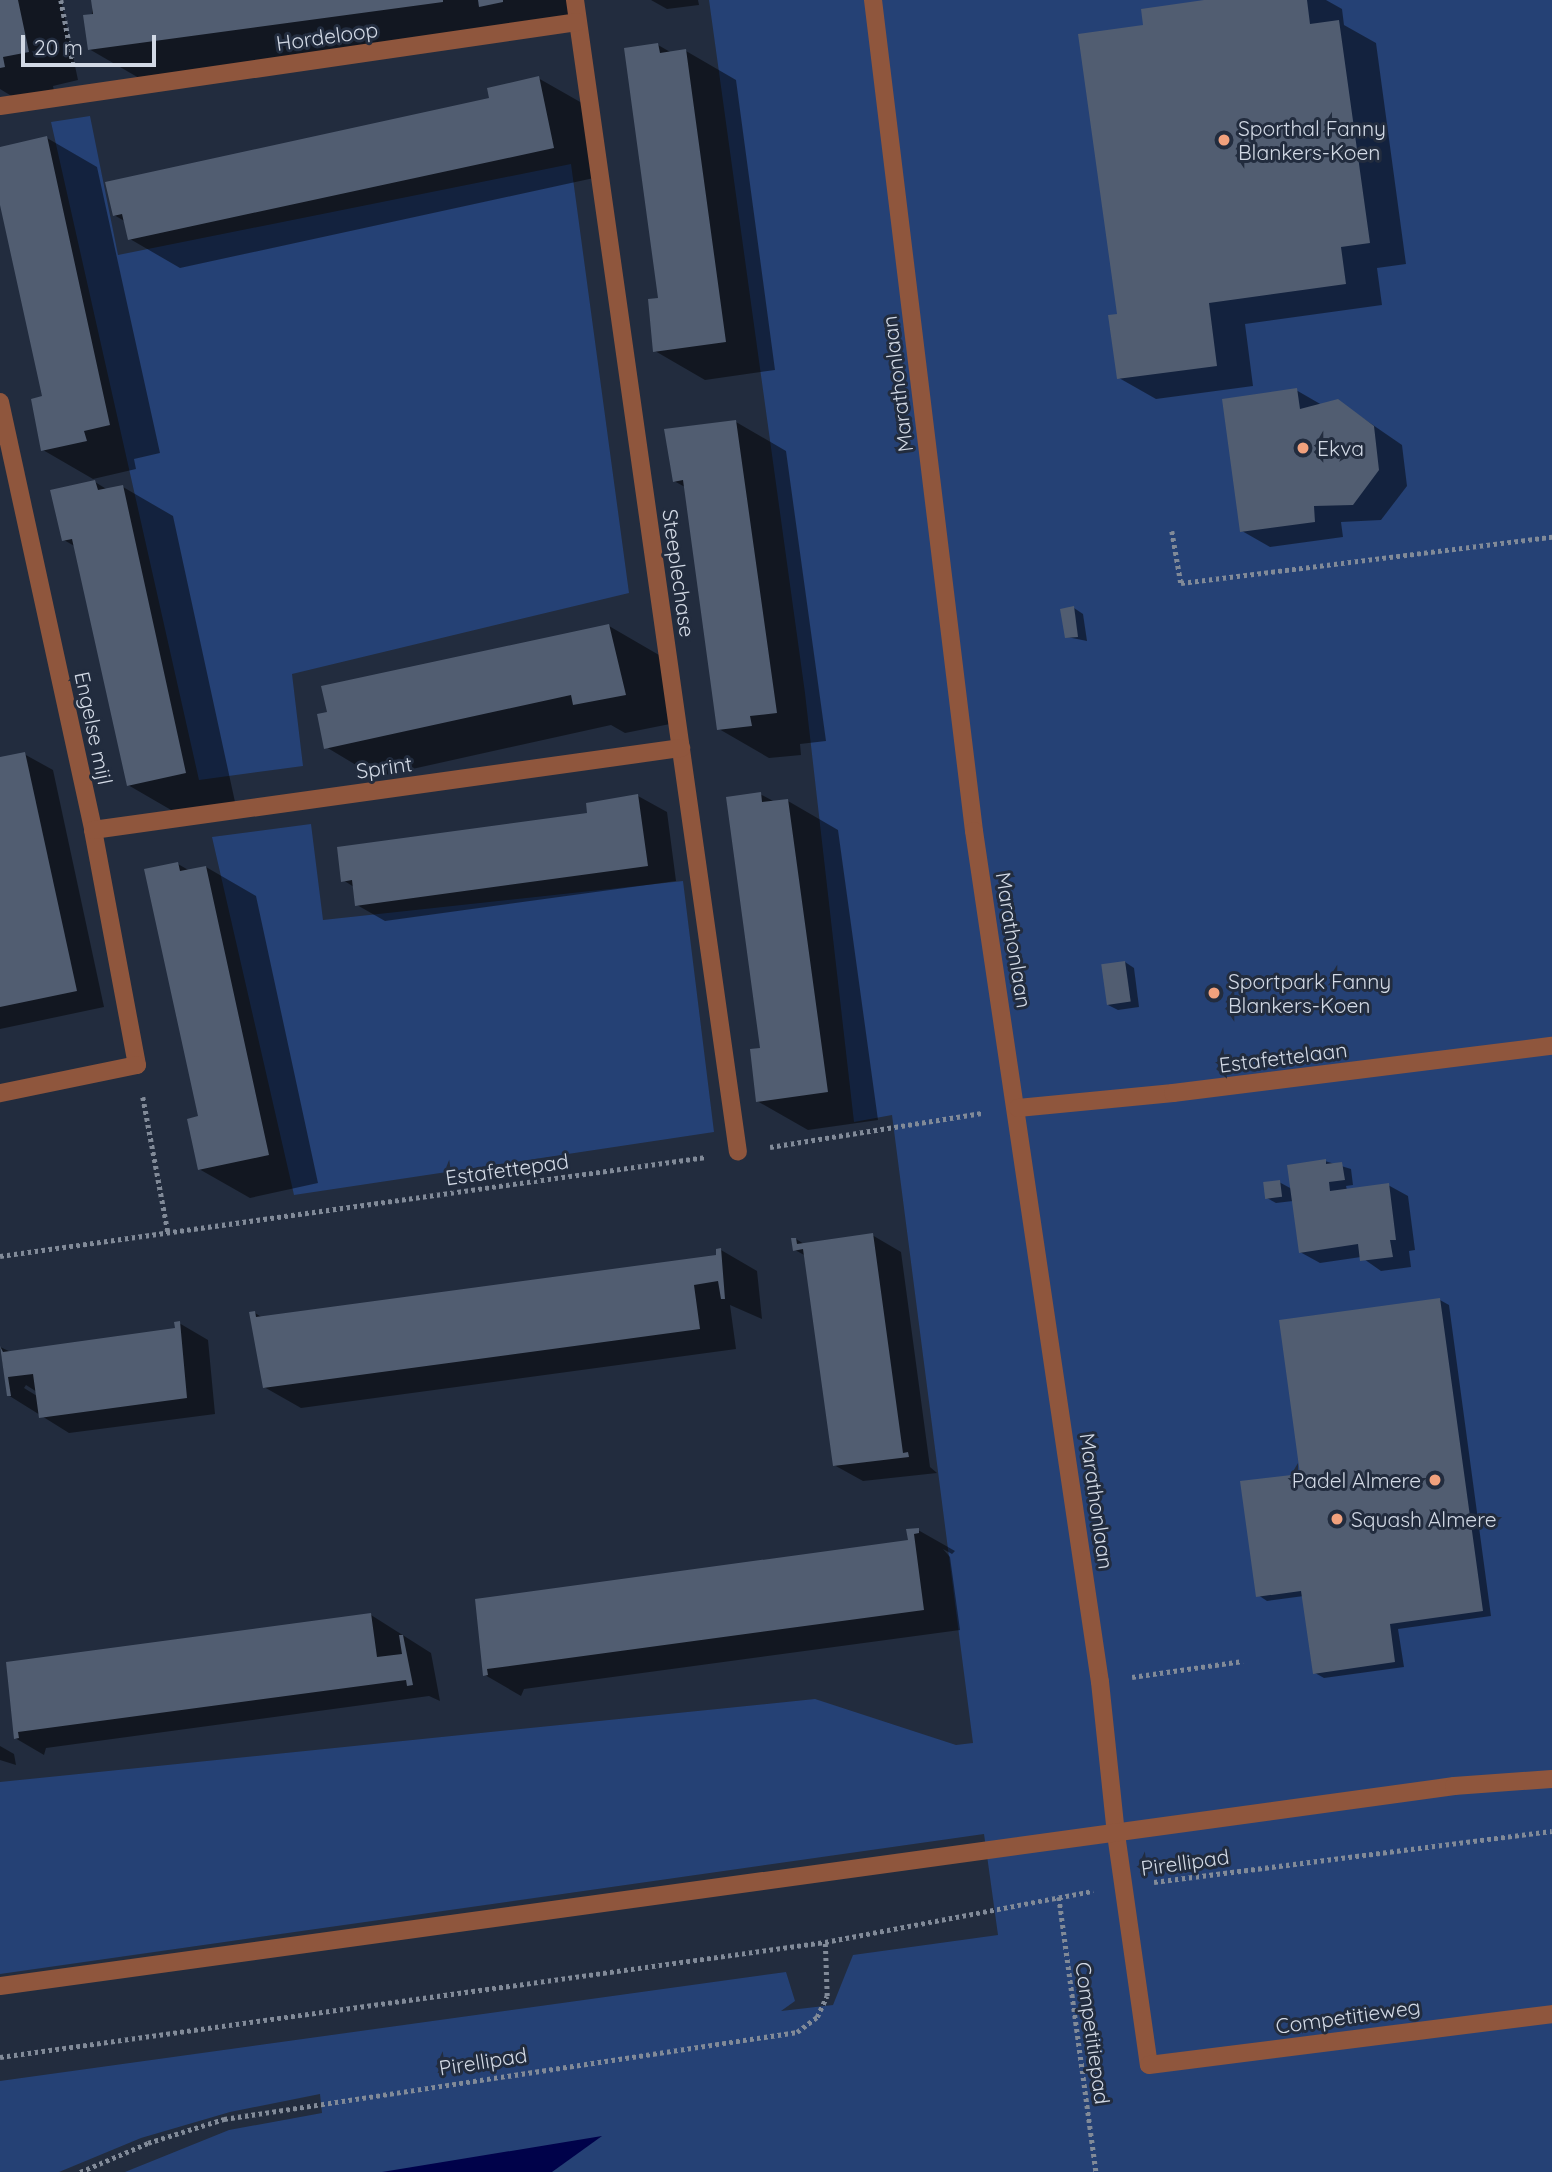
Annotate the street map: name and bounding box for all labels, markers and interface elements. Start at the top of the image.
street label: Hordeloop [274,16,380,56]
scale bar [24,21,159,65]
text: 20 m [34,34,83,60]
place label: Sporthal Fanny Blankers-Koen [1238,115,1386,165]
marker: Sporthal Fanny Blankers-Koen [1216,132,1232,148]
street label: Marathonlaan [876,314,918,454]
place label: Ekva [1317,435,1364,461]
marker: Ekva [1295,440,1311,456]
street label: Steeplechase [658,507,700,639]
street label: Engelse mijl [70,669,118,787]
street label: Sprint [354,751,414,783]
street label: Marathonlaan [991,870,1037,1010]
place label: Sportpark Fanny Blankers-Koen [1228,968,1391,1018]
marker: Sportpark Fanny Blankers-Koen [1206,985,1222,1001]
street label: Estafettelaan [1218,1037,1348,1077]
street label: Estafettepad [444,1148,570,1190]
street label: Marathonlaan [1075,1431,1119,1571]
place label: Padel Almere [1292,1467,1421,1493]
marker: Padel Almere [1427,1472,1443,1488]
place label: Squash Almere [1351,1506,1497,1532]
marker: Squash Almere [1329,1511,1345,1527]
street label: Pirellipad [1139,1843,1231,1881]
street label: Competitiepad [1071,1960,1115,2106]
street label: Competitieweg [1274,1993,1422,2039]
street label: Pirellipad [437,2042,529,2080]

